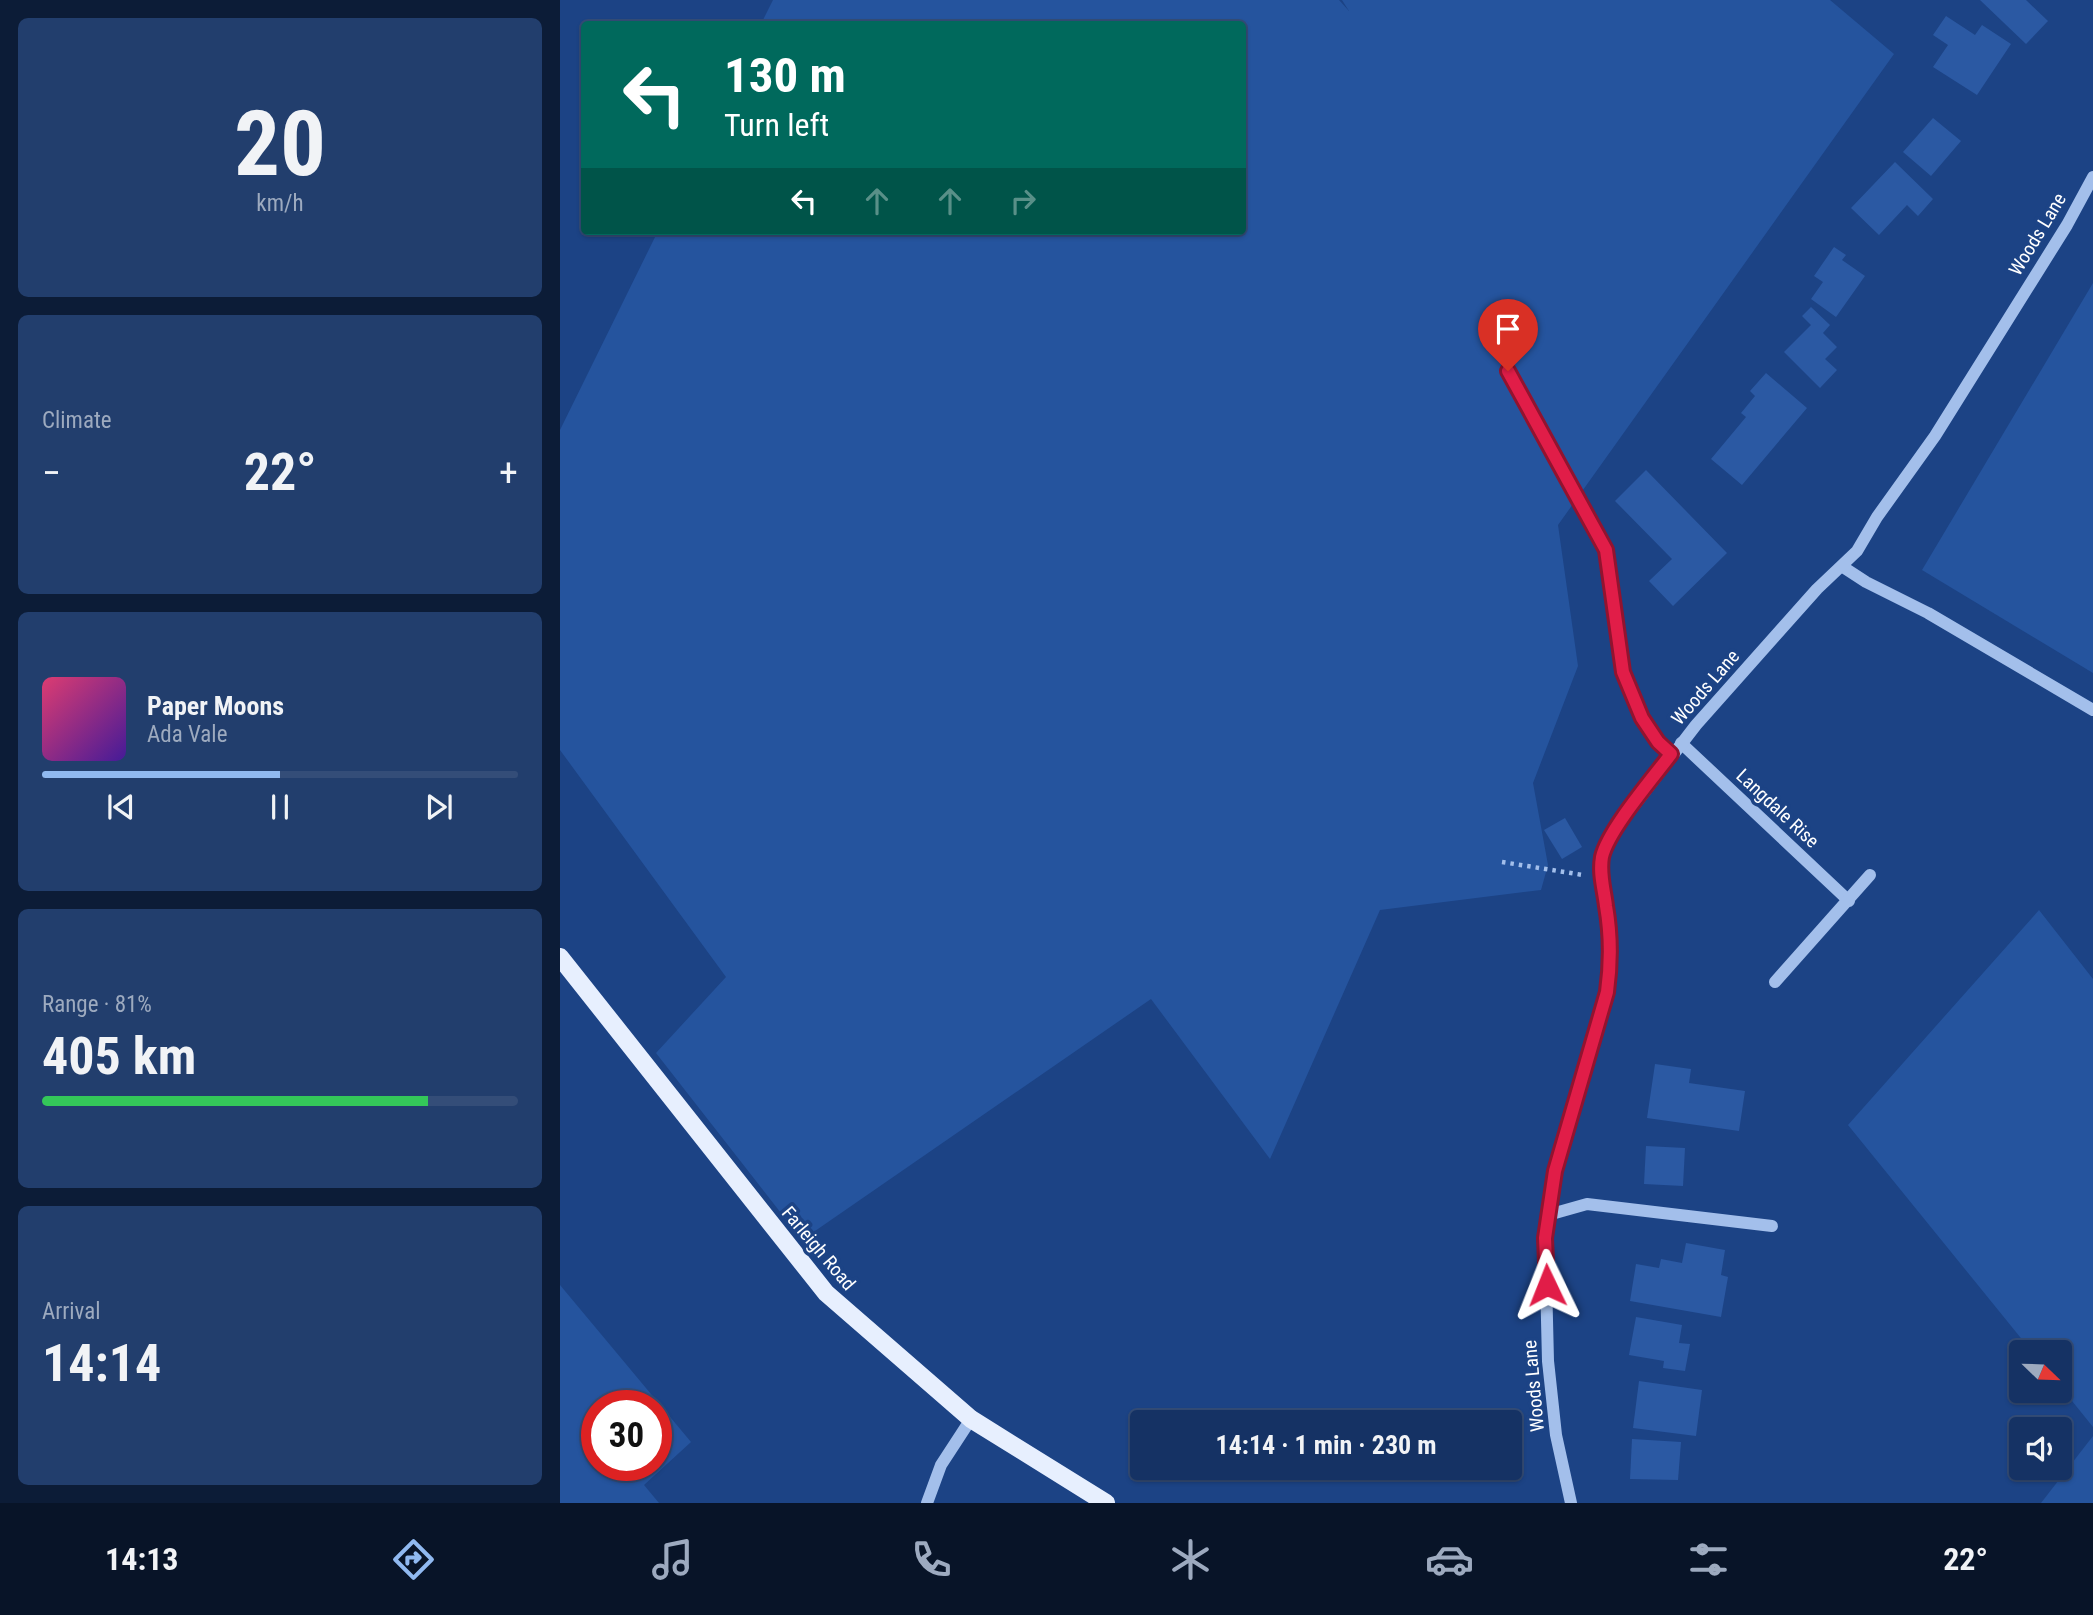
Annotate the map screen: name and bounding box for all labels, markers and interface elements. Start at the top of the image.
text: 130 m [724,47,846,104]
icon: left [609,49,700,140]
text: 20 [234,91,326,197]
text: Turn left [724,106,829,144]
icon: left [785,182,823,220]
icon: ahead [858,182,896,220]
icon: ahead [931,182,969,220]
icon: right [1004,182,1042,220]
street label: Woods Lane [2004,189,2071,280]
text: km/h [256,190,304,217]
pin [1478,299,1538,371]
icon: arrive [1489,310,1527,348]
text: Climate [42,407,112,434]
text: 22° [244,442,316,503]
text: − [42,451,61,495]
text: + [499,451,518,495]
street label: Woods Lane [1667,645,1744,730]
text: Paper Moons [147,691,284,721]
text: Ada Vale [147,721,227,748]
street label: Langdale Rise [1731,764,1824,853]
icon: previous [102,788,140,826]
icon: pause [261,788,299,826]
icon: next [420,788,458,826]
text: Range · 81% [42,991,152,1018]
text: 405 km [42,1026,196,1087]
street label: Farleigh Road [777,1202,860,1295]
position arrow [1510,1248,1584,1322]
text: Arrival [42,1298,101,1325]
text: 14:14 [42,1333,161,1394]
street label: Woods Lane [1518,1339,1549,1433]
north arrow [2009,1340,2072,1404]
map controls [2009,1340,2072,1480]
speed limit sign: 30 [581,1390,672,1481]
button: sound [2009,1417,2072,1480]
text: 14:14 · 1 min · 230 m [1216,1430,1436,1460]
icon: directions [389,1535,438,1584]
icon: music [648,1535,697,1584]
icon: phone [907,1535,956,1584]
icon: climate [1166,1535,1215,1584]
icon: car [1425,1535,1474,1584]
icon: filters [1684,1535,1733,1584]
text: 14:13 [105,1540,178,1578]
text: 22° [1943,1540,1988,1578]

